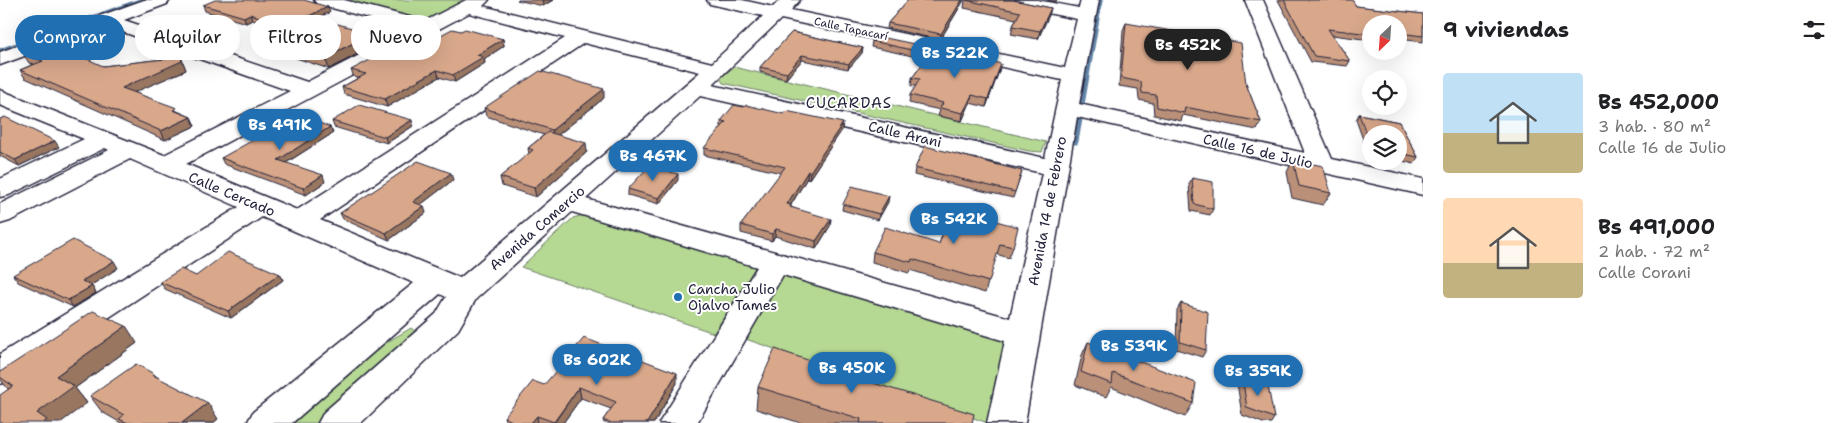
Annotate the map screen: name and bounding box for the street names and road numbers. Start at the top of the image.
street label: Calle Tapacarí [813,14,889,44]
street label: Calle Arani [867,117,943,151]
street label: Calle 16 de Julio [1201,130,1315,172]
street label: Avenida 14 de Febrero [1024,135,1070,287]
street label: Calle Cercado [186,168,278,220]
street label: Avenida Comercio [486,182,588,274]

